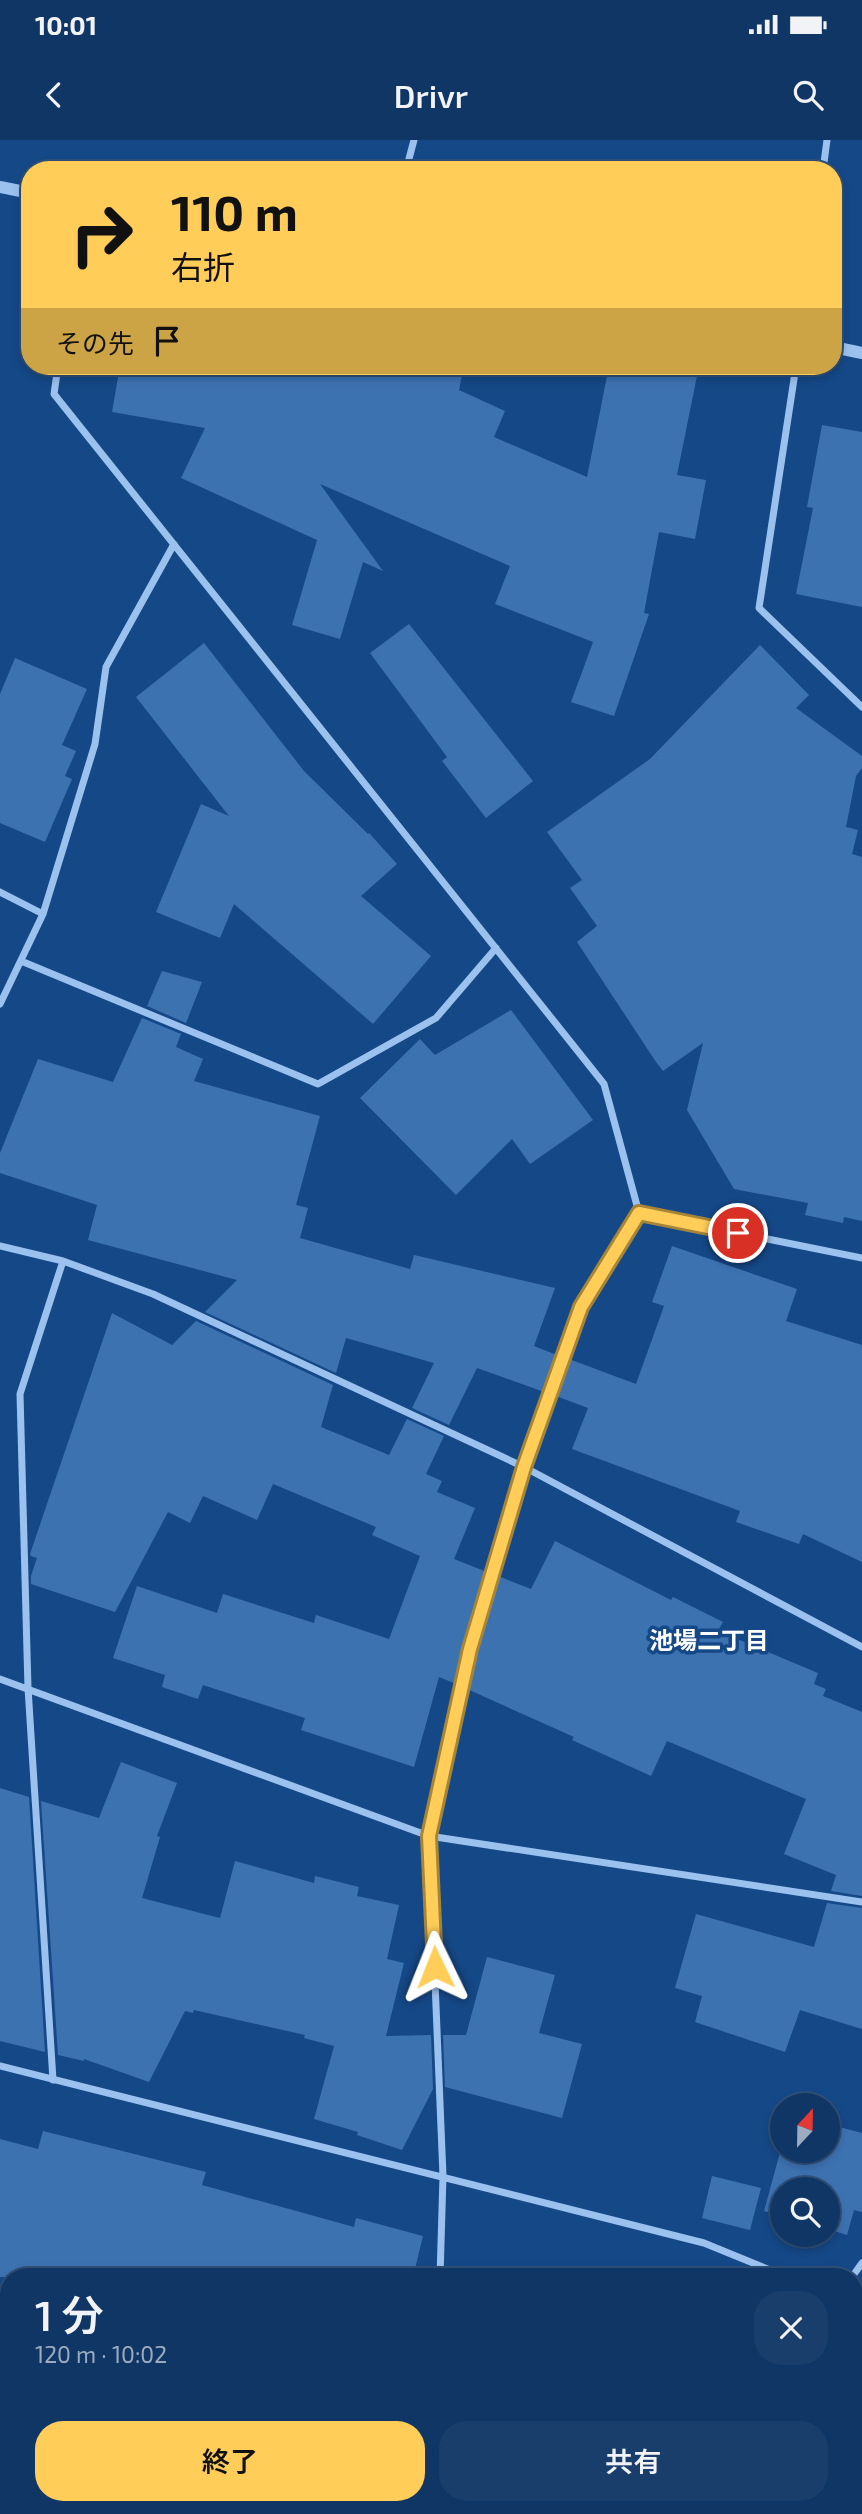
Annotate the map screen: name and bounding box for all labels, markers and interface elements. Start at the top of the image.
text: 10:01 [35,9,97,40]
icon: back [35,76,73,114]
text: Drivr [394,76,468,114]
icon: search [789,76,827,114]
text: 110 m [171,182,298,241]
icon: right [56,189,147,280]
text: 右折 [171,247,235,285]
icon: arrive [148,322,186,360]
text: その先 [56,327,134,358]
pin [708,1203,768,1263]
icon: arrive [719,1214,757,1252]
district label: 池場二丁目 [649,1625,769,1654]
position arrow [398,1930,472,2004]
north arrow [770,2093,840,2163]
map controls [770,2093,840,2247]
button: search [770,2177,840,2247]
text: 1 分 [35,2289,104,2339]
button: close [754,2291,828,2365]
text: 120 m · 10:02 [35,2340,167,2368]
button: 終了 [35,2421,425,2501]
button: 共有 [439,2421,828,2501]

